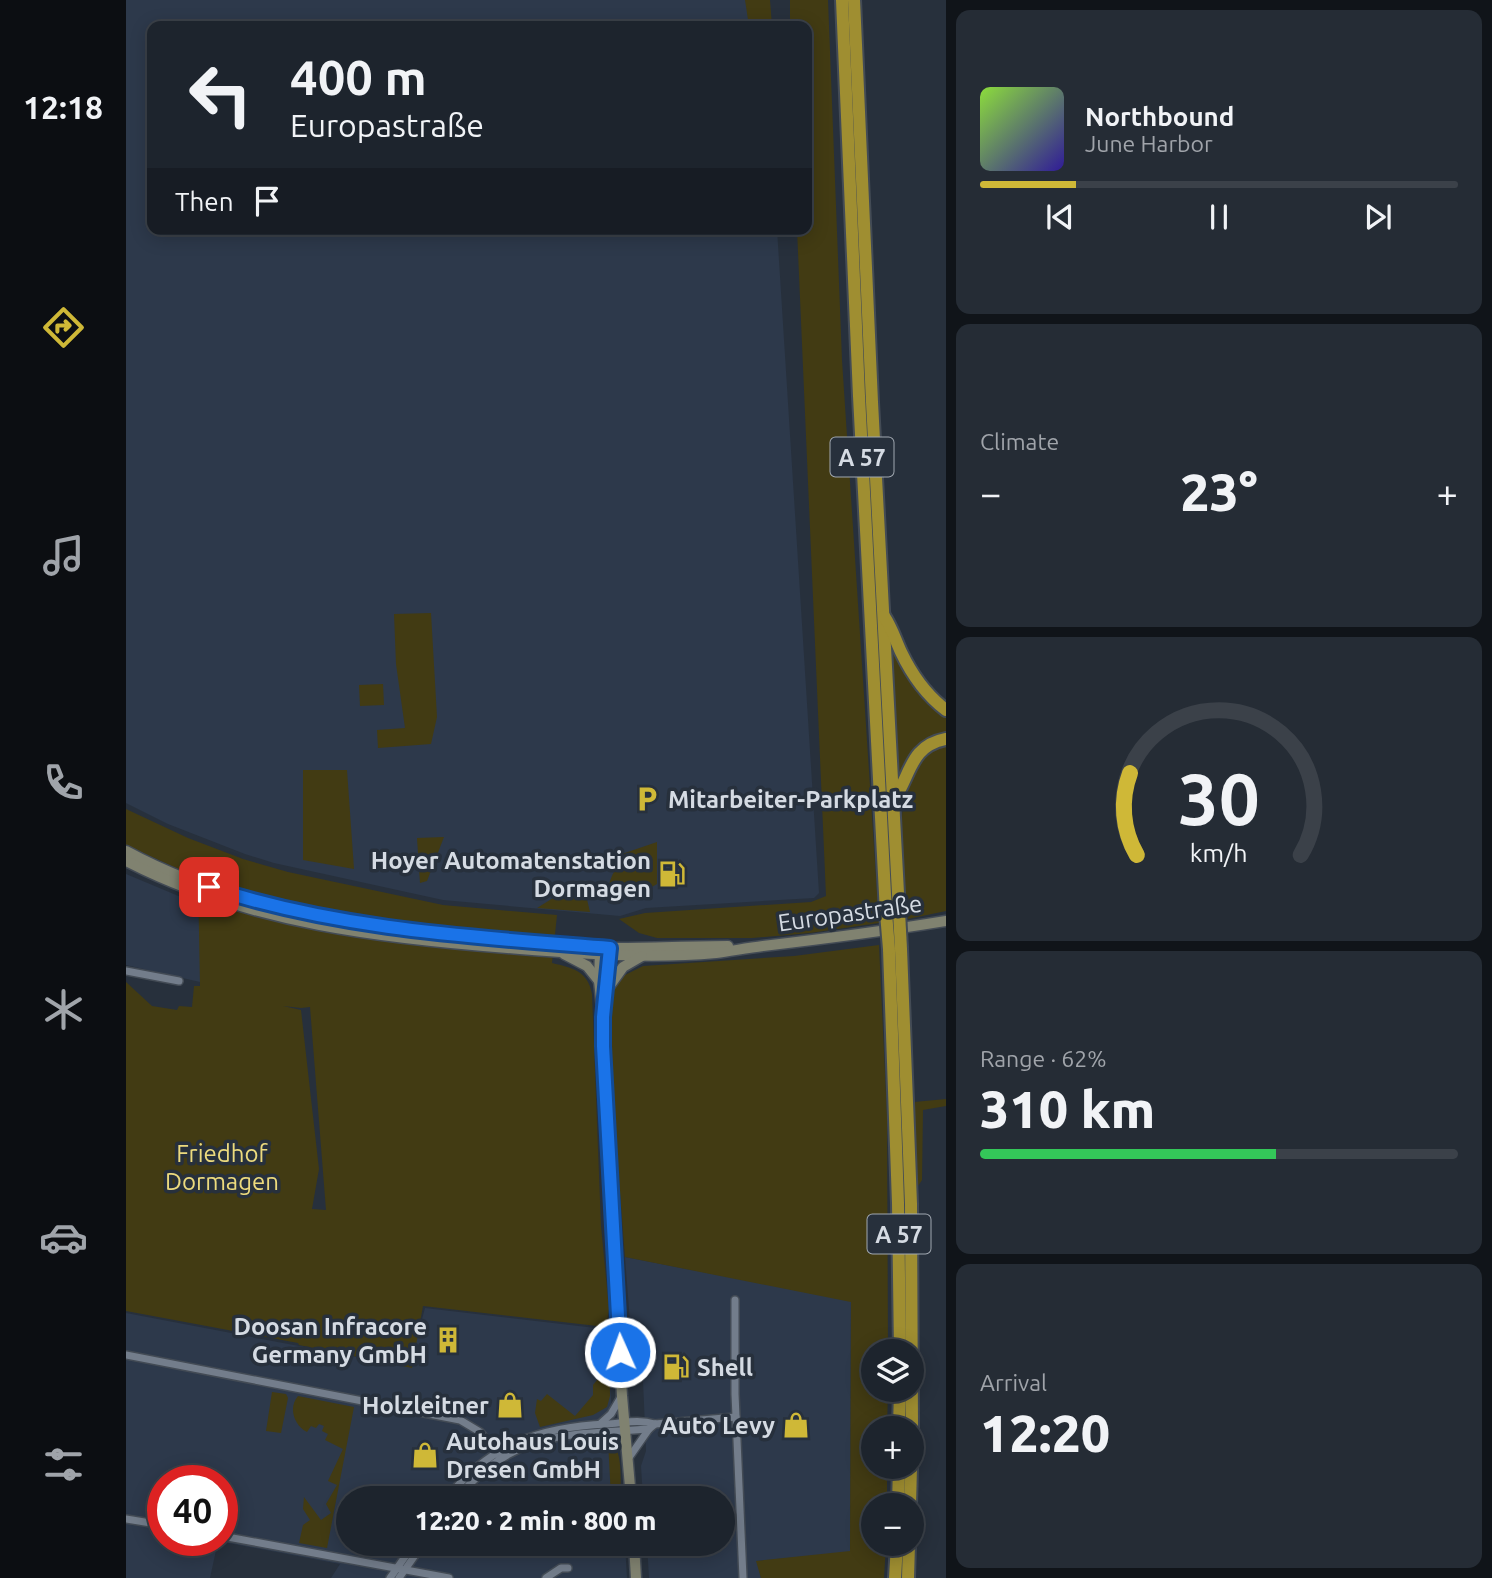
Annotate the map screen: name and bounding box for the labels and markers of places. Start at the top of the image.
parking icon: Mitarbeiter-Parkplatz [632,784,662,814]
place label: Mitarbeiter-Parkplatz [668,786,913,813]
place label: Hoyer Automatenstation Dormagen [371,847,651,902]
pin [179,857,239,917]
fuel station icon: Hoyer Automatenstation Dormagen [657,859,687,889]
place label: Doosan Infracore Germany GmbH [233,1313,427,1368]
building icon: Doosan Infracore Germany GmbH [433,1325,463,1355]
fuel station icon: Shell [661,1352,691,1382]
place label: Shell [697,1354,753,1381]
shop icon: Holzleitner [495,1390,525,1420]
place label: Holzleitner [362,1392,489,1419]
shop icon: Auto Levy [781,1410,811,1440]
place label: Auto Levy [661,1412,775,1439]
place label: Autohaus Louis Dresen GmbH [446,1428,619,1483]
shop icon: Autohaus Louis Dresen GmbH [410,1440,440,1470]

